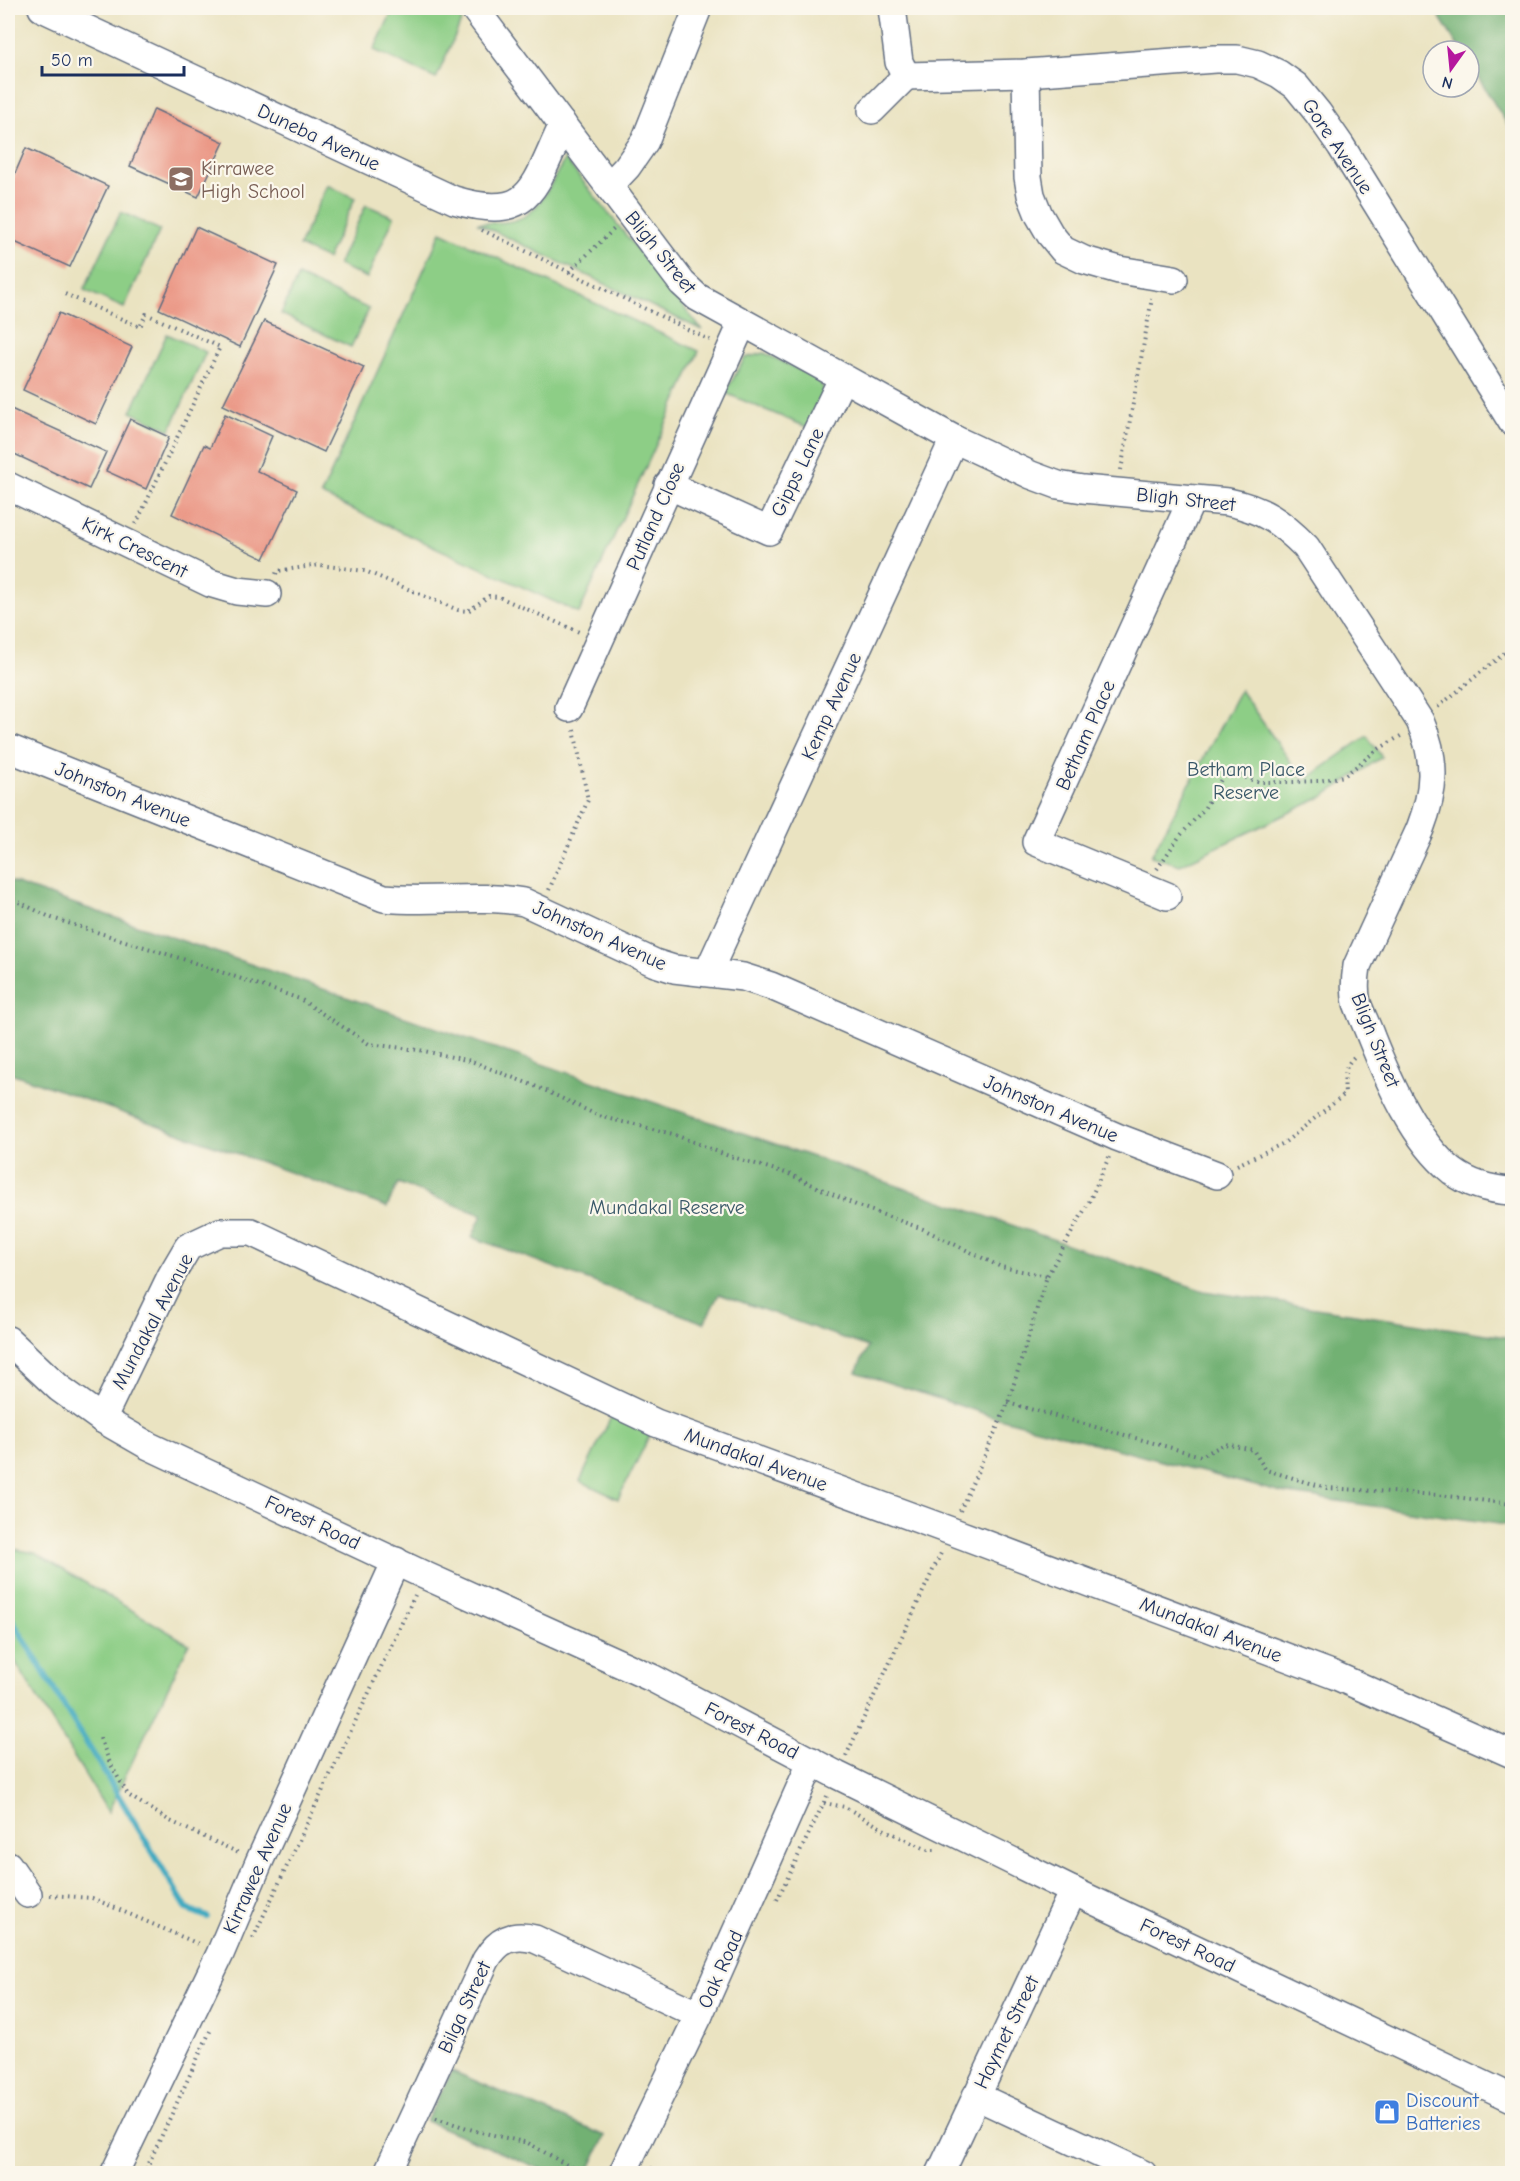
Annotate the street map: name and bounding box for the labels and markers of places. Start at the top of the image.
place label: Kirrawee High School [201,157,305,203]
school or university icon: Kirrawee High School [166,164,196,194]
place label: Discount Batteries [1406,2089,1480,2135]
shop icon: Discount Batteries [1372,2097,1402,2127]

